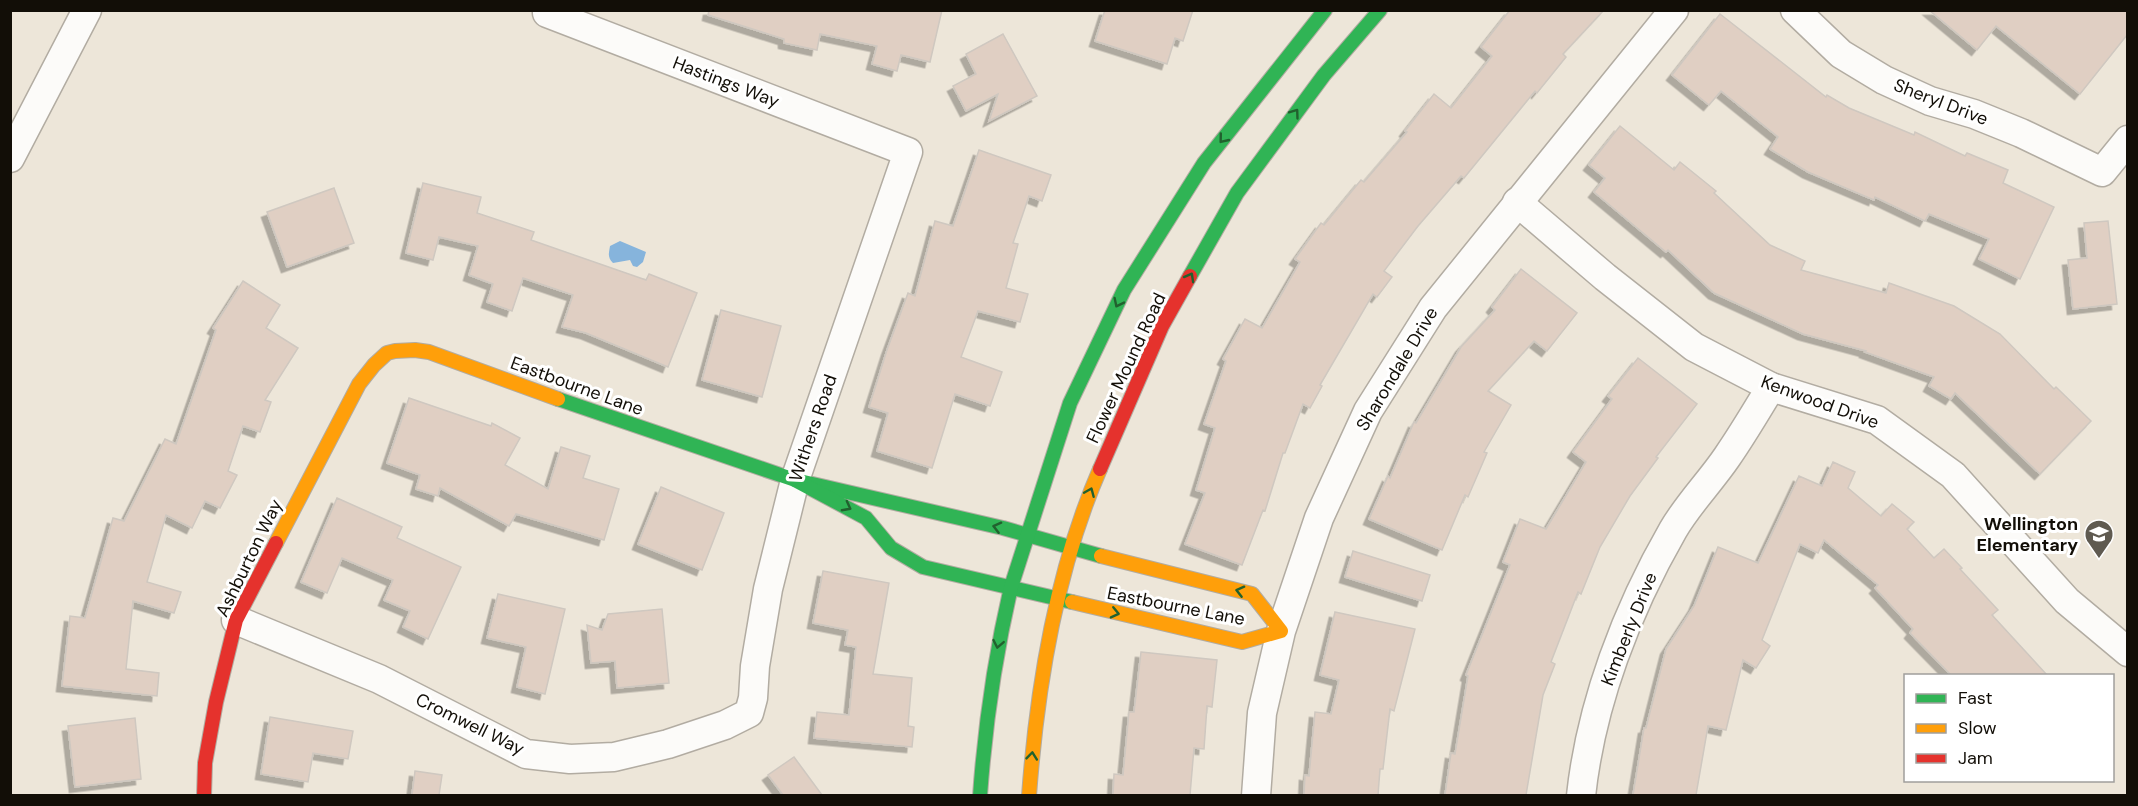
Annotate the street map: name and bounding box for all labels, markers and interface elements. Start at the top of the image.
street label: Hastings Way [669,51,783,113]
street label: Sheryl Drive [1890,73,1992,131]
one-way arrow [1288,109,1299,120]
one-way arrow [1219,132,1230,143]
one-way arrow [1182,273,1194,283]
street label: Flower Mound Road [1081,289,1171,447]
one-way arrow [1114,296,1126,307]
street label: Sharondale Drive [1350,303,1444,435]
street label: Eastbourne Lane [507,351,647,421]
street label: Kenwood Drive [1758,370,1882,434]
street label: Withers Road [783,371,843,485]
one-way arrow [1083,487,1095,498]
street label: Ashburton Way [210,495,288,621]
one-way arrow [840,500,851,511]
place label: Wellington Elementary [1976,512,2078,557]
school or university icon: Wellington Elementary [2083,518,2115,560]
one-way arrow [992,521,1002,534]
street label: Kimberly Drive [1595,569,1663,689]
street label: Eastbourne Lane [1105,581,1247,631]
one-way arrow [1236,586,1246,598]
one-way arrow [1110,605,1120,618]
one-way arrow [992,638,1005,648]
legend [1904,674,2114,782]
text: Fast [1958,686,1993,710]
street label: Cromwell Way [412,687,528,761]
text: Slow [1958,716,1997,740]
text: Jam [1958,746,1993,770]
one-way arrow [1025,752,1038,761]

